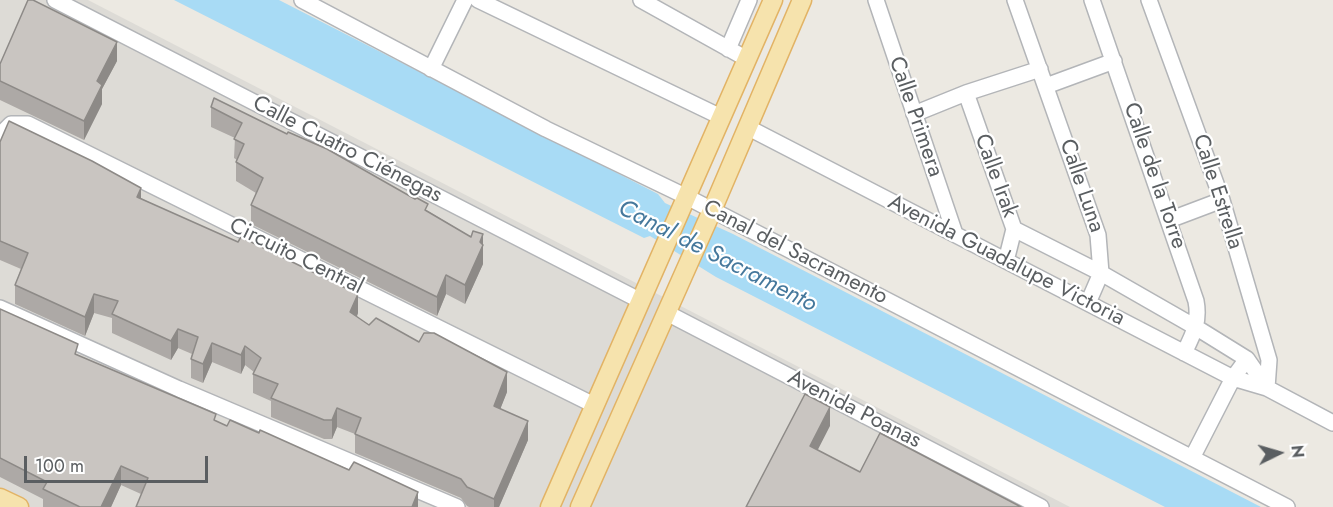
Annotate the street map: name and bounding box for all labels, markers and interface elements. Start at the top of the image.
street label: Calle Primera [882,54,948,180]
street label: Calle Cuatro Ciénegas [248,91,446,209]
street label: Calle de la Torre [1117,100,1191,252]
street label: Calle Irak [968,131,1022,221]
street label: Calle Estrella [1186,131,1248,253]
street label: Calle Luna [1053,136,1109,236]
street label: Avenida Guadalupe Victoria [883,190,1129,332]
water label: Canal de Sacramento [613,194,821,320]
street label: Canal del Sacramento [698,195,892,311]
street label: Circuito Central [225,213,367,301]
street label: Avenida Poanas [783,365,925,455]
north arrow [1249,423,1309,483]
scale bar [27,444,212,482]
text: N [1285,444,1309,459]
text: 100 m [35,453,84,479]

